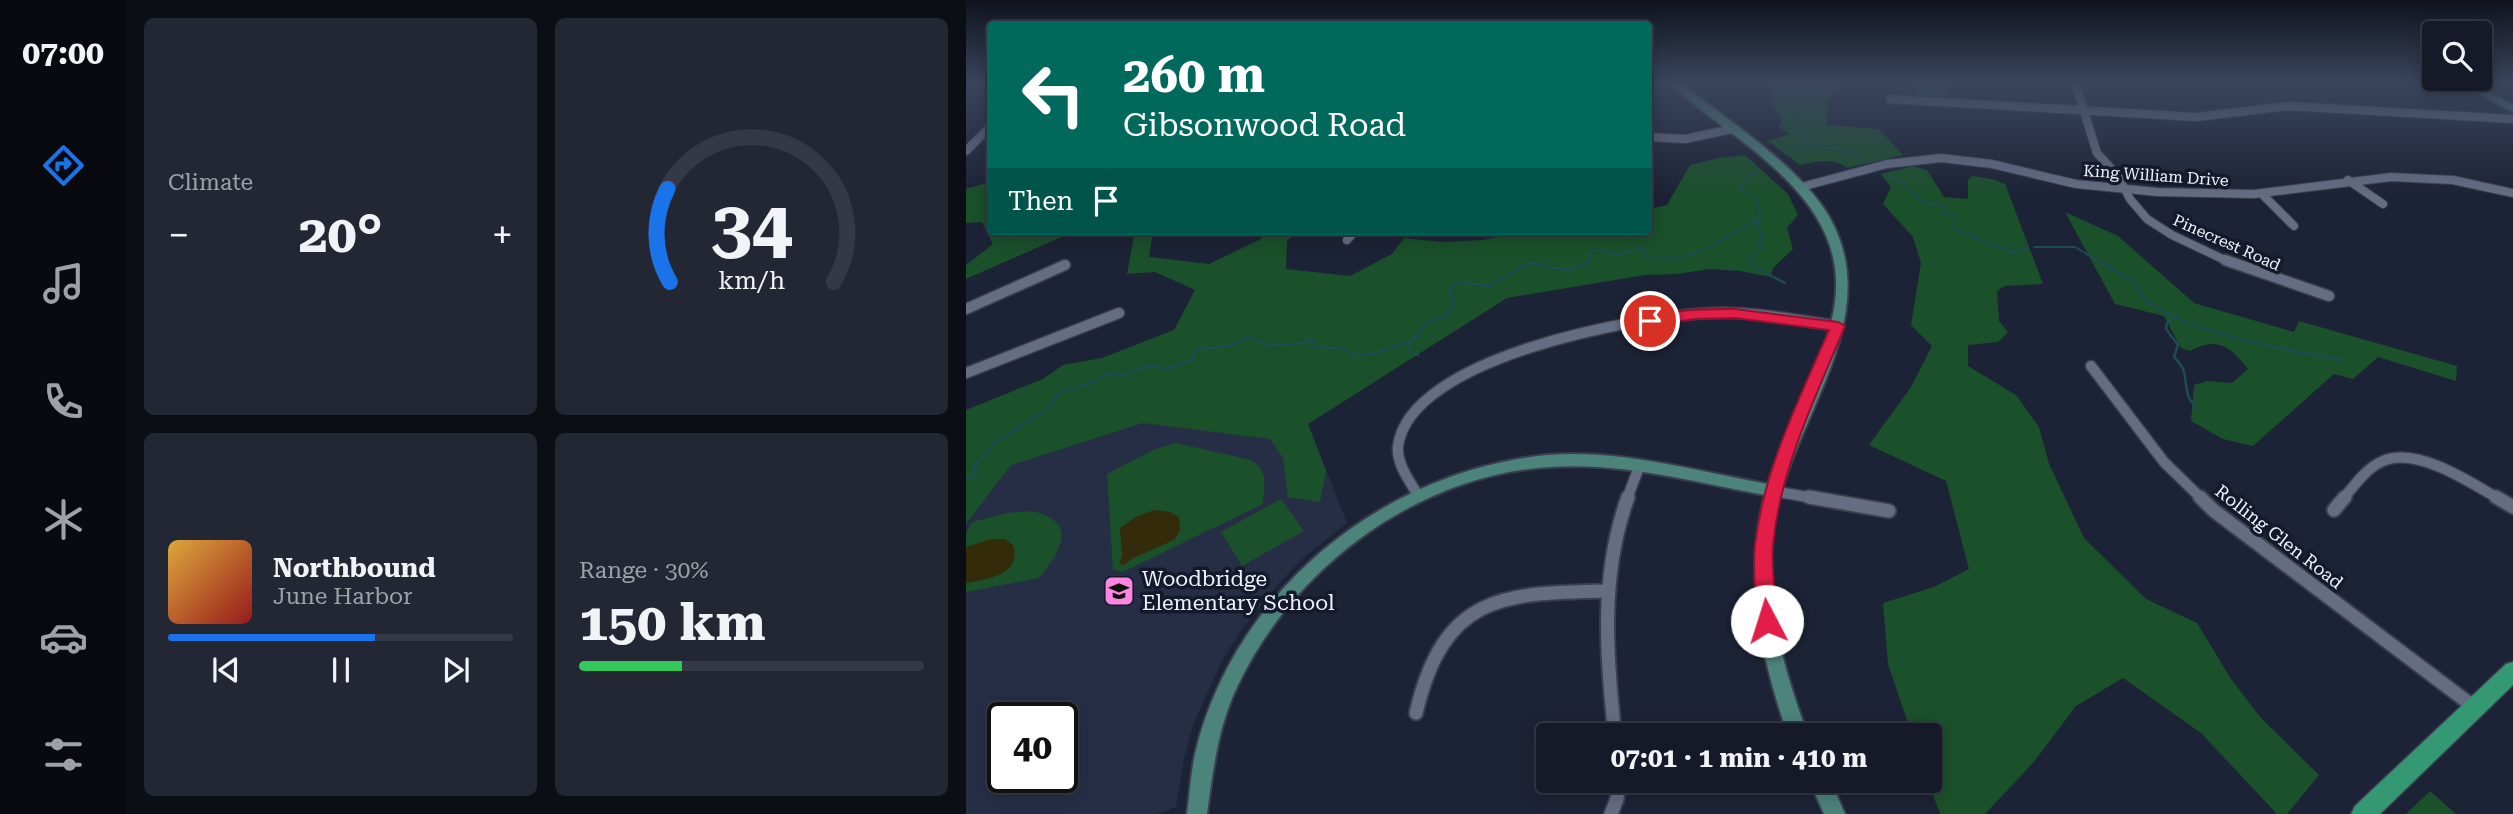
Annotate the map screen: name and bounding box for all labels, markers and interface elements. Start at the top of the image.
map controls [2422,21,2492,91]
button: search [2422,21,2492,91]
text: 07:00 [22,34,104,72]
text: 260 m [1123,47,1265,104]
icon: left [1008,49,1099,140]
text: Gibsonwood Road [1123,106,1406,144]
icon: directions [39,141,88,190]
street label: King William Drive [2083,161,2229,190]
text: Climate [168,169,253,196]
icon: arrive [1087,182,1125,220]
text: 34 [711,186,792,271]
text: Then [1008,186,1073,216]
text: 20° [298,204,383,265]
street label: Pinecrest Road [2170,210,2284,275]
text: − [168,213,189,257]
text: + [492,213,513,257]
icon: music [39,259,88,308]
text: km/h [718,266,785,295]
pin [1620,291,1680,351]
icon: arrive [1631,302,1669,340]
icon: phone [39,377,88,426]
street label: Rolling Glen Road [2211,480,2348,593]
icon: climate [39,495,88,544]
text: Northbound [273,553,436,583]
text: Range · 30% [579,557,708,584]
place label: Woodbridge Elementary School [1142,567,1335,615]
school or university icon: Woodbridge Elementary School [1102,574,1136,608]
text: June Harbor [273,583,413,610]
position arrow [1730,584,1804,658]
text: 150 km [579,592,766,653]
icon: car [39,613,88,662]
icon: previous [207,651,245,689]
icon: pause [322,651,360,689]
icon: next [437,651,475,689]
speed limit sign: 40 [987,702,1078,793]
icon: filters [39,730,88,779]
text: 07:01 · 1 min · 410 m [1611,743,1867,773]

